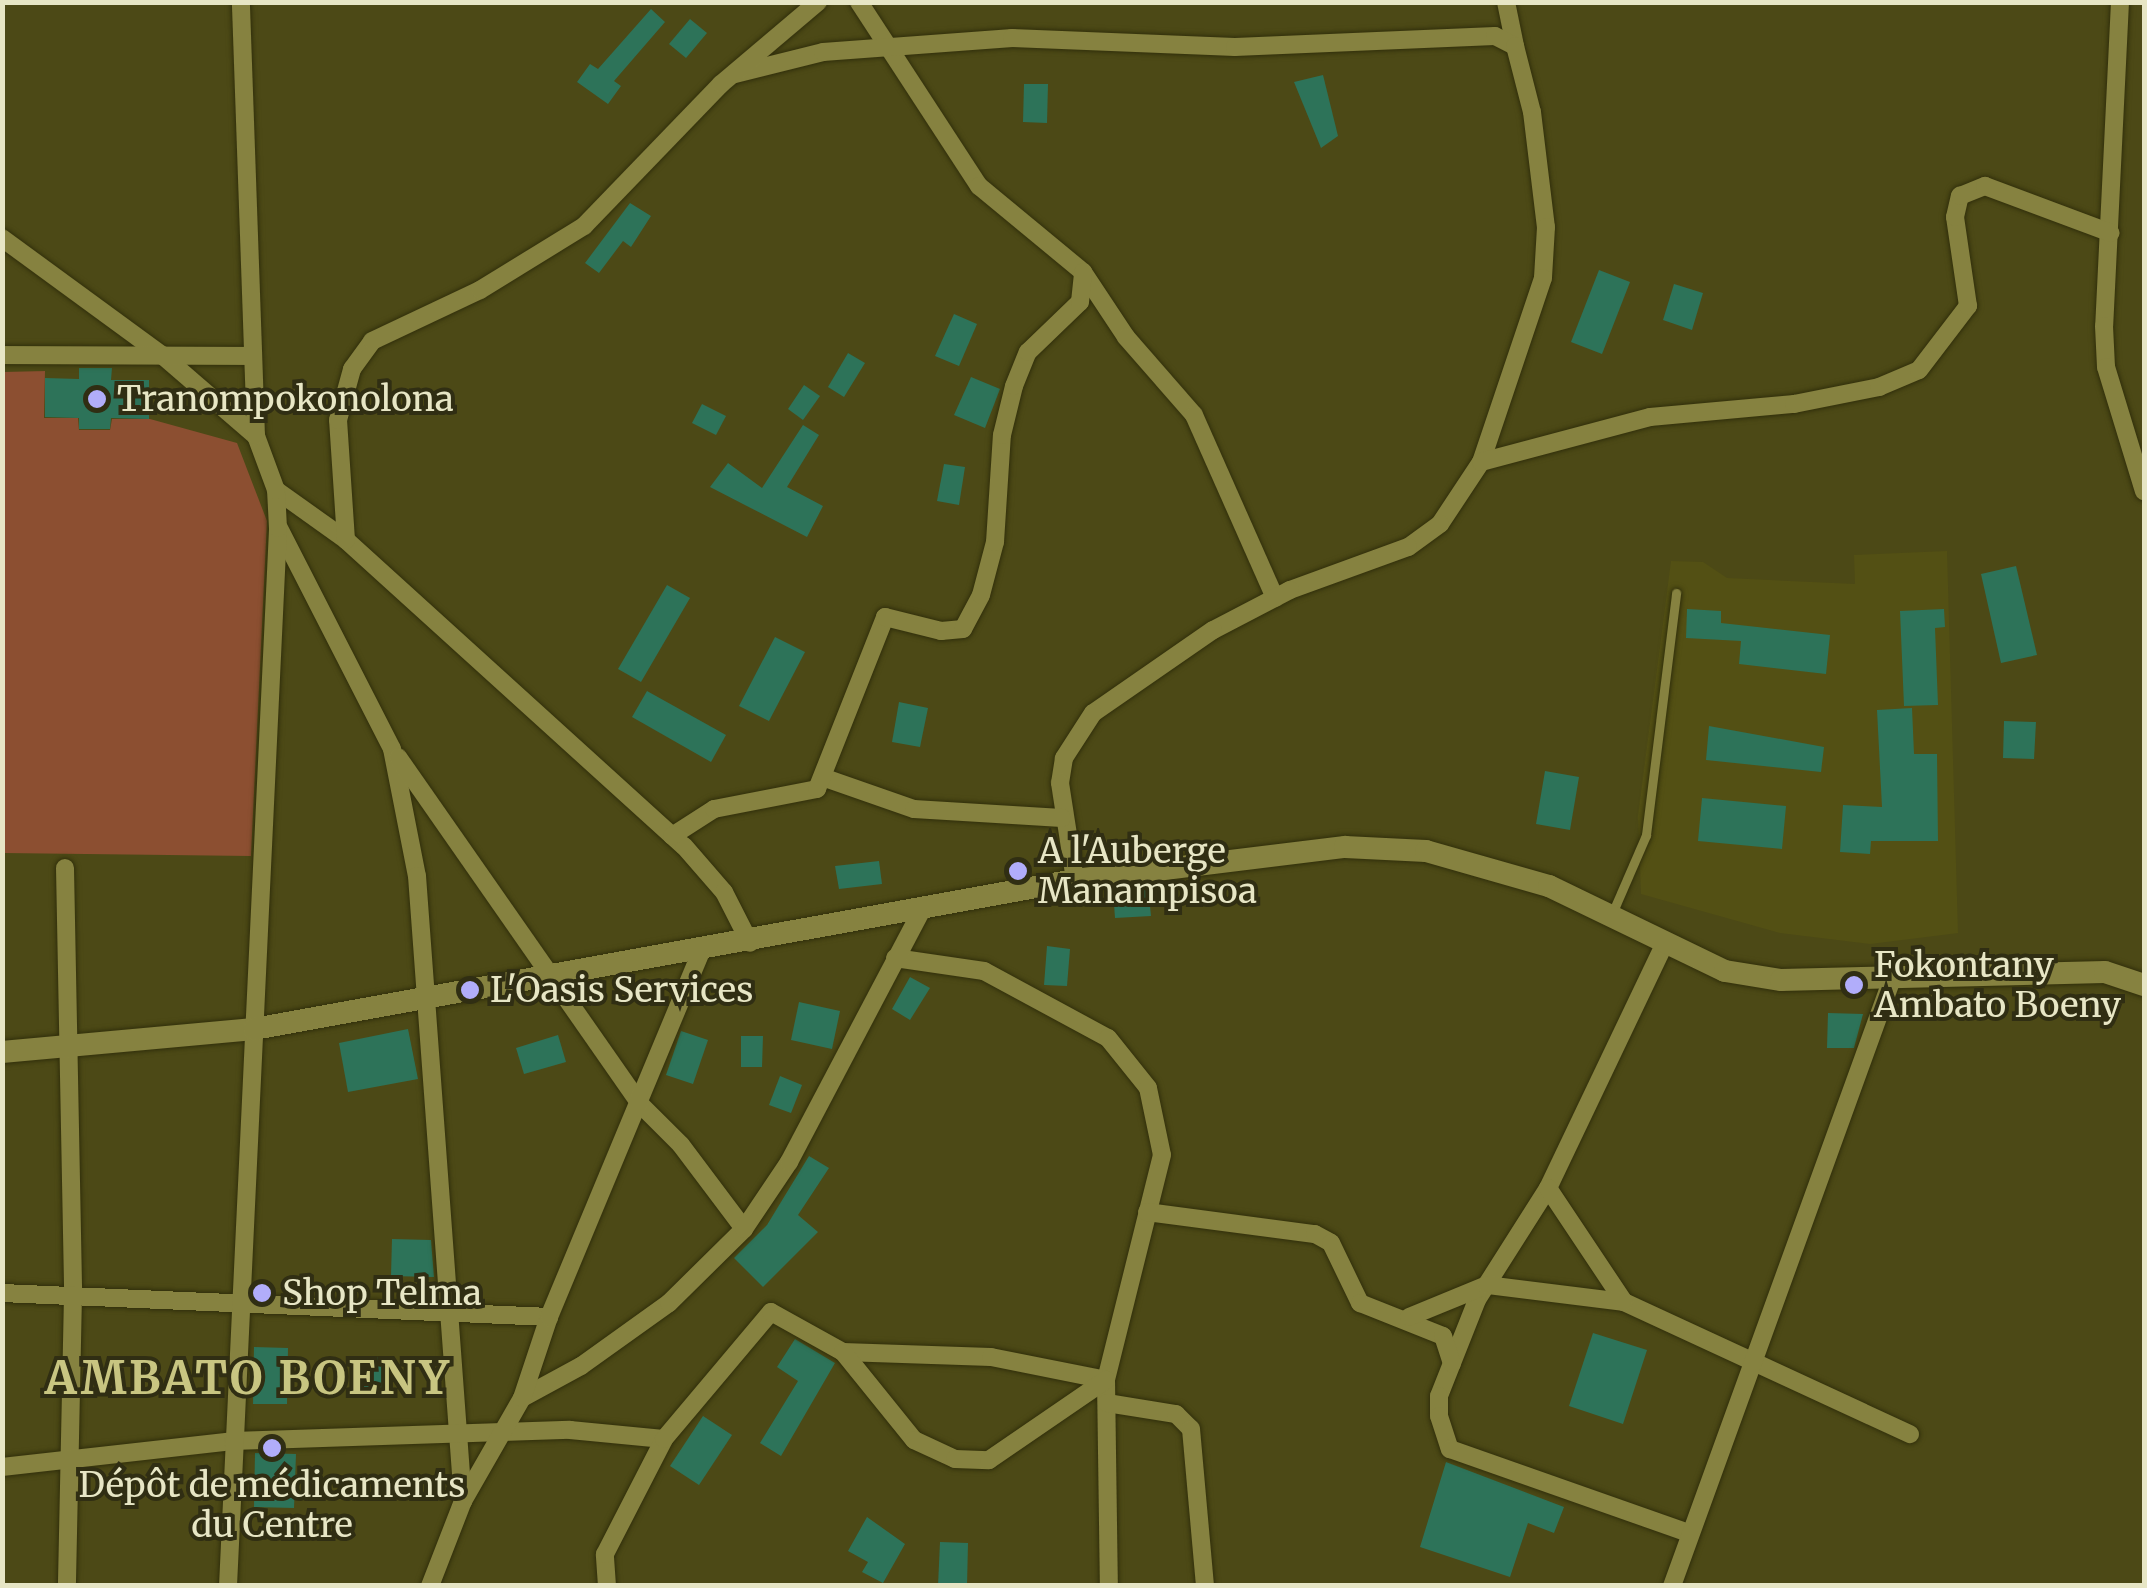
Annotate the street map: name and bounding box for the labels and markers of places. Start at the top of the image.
place label: Tranompokonolona [117,378,454,420]
marker: Tranompokonolona [86,388,108,410]
place label: A l'Auberge Manampisoa [1038,830,1257,912]
marker: A l'Auberge Manampisoa [1007,860,1029,882]
place label: Fokontany Ambato Boeny [1874,944,2121,1026]
place label: L'Oasis Services [490,969,754,1011]
marker: Fokontany Ambato Boeny [1843,974,1865,996]
marker: L'Oasis Services [459,979,481,1001]
place label: Shop Telma [282,1272,482,1314]
marker: Shop Telma [251,1282,273,1304]
marker: Dépôt de médicaments du Centre [261,1437,283,1459]
place label: Dépôt de médicaments du Centre [79,1464,465,1546]

